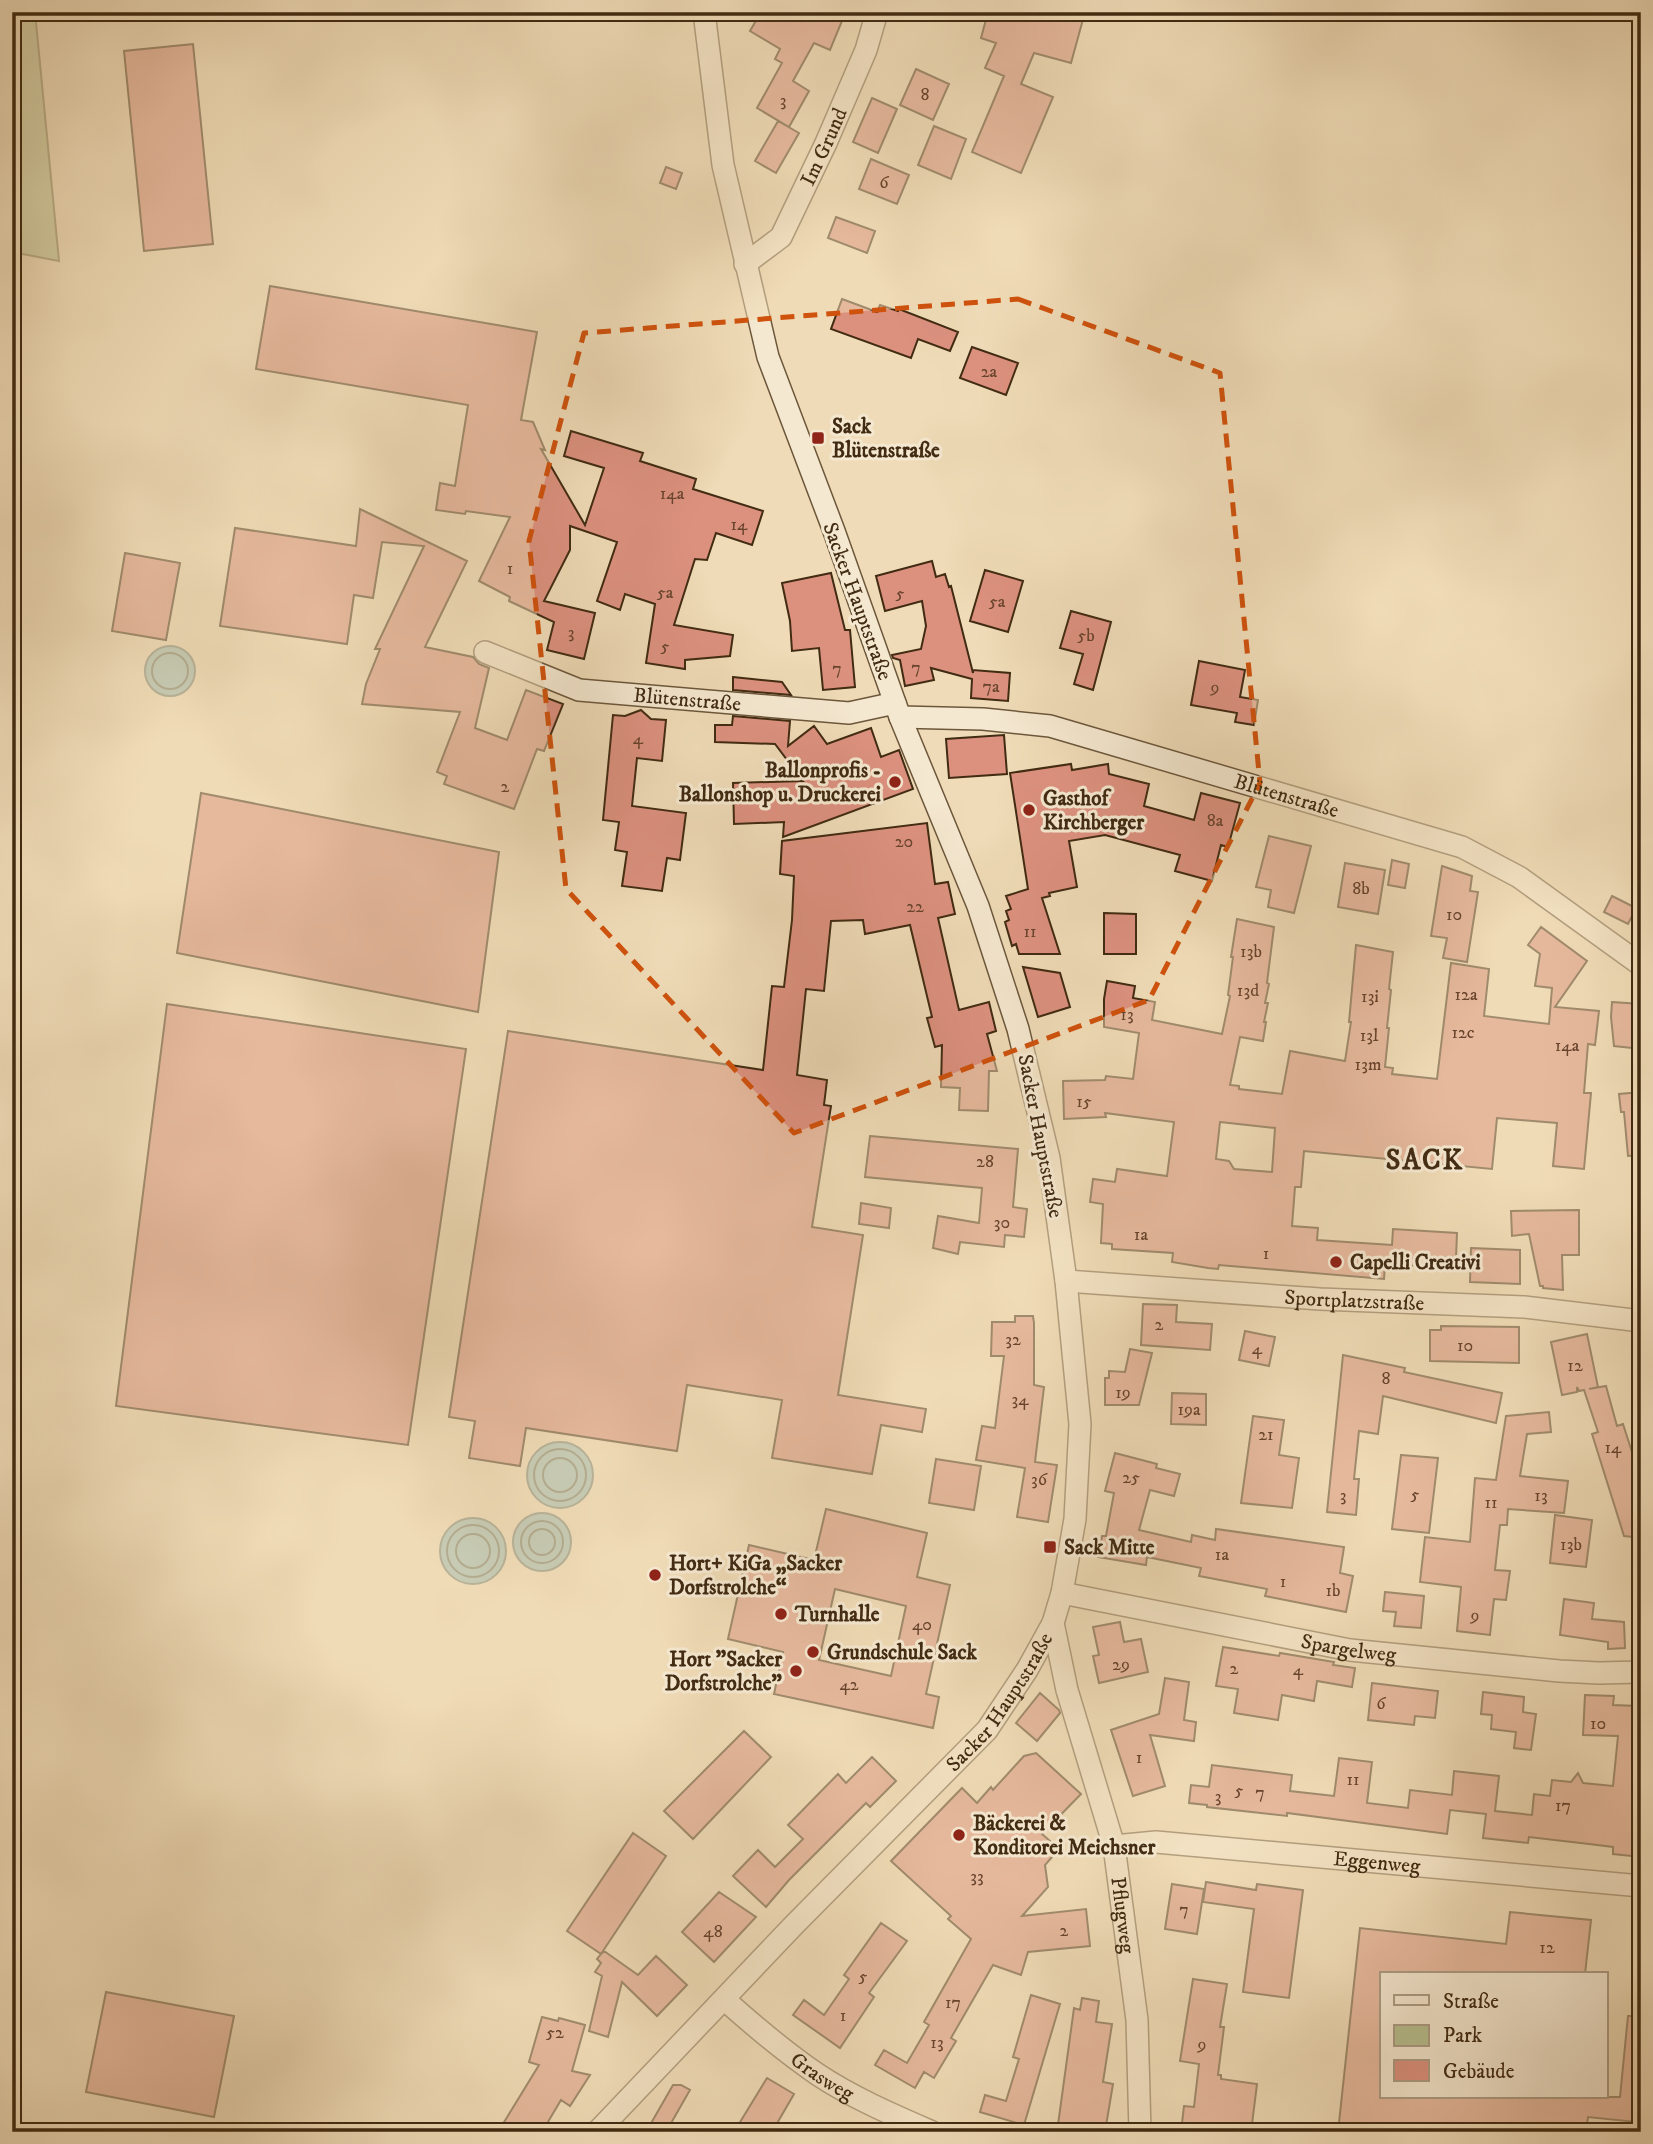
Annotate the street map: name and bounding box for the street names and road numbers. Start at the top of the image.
street label: Im Grund [795,104,854,190]
street label: Sacker Hauptstraße [816,519,898,684]
street label: Blütenstraße [632,683,742,718]
street label: Blütenstraße [1231,769,1342,824]
street label: Sacker Hauptstraße [1011,1052,1069,1220]
street label: Sportplatzstraße [1284,1285,1425,1317]
street label: Sacker Hauptstraße [941,1628,1059,1778]
street label: Spargelweg [1299,1629,1398,1669]
street label: Eggenweg [1332,1846,1422,1880]
street label: Pflugweg [1104,1875,1140,1956]
street label: Grasweg [785,2047,859,2108]

